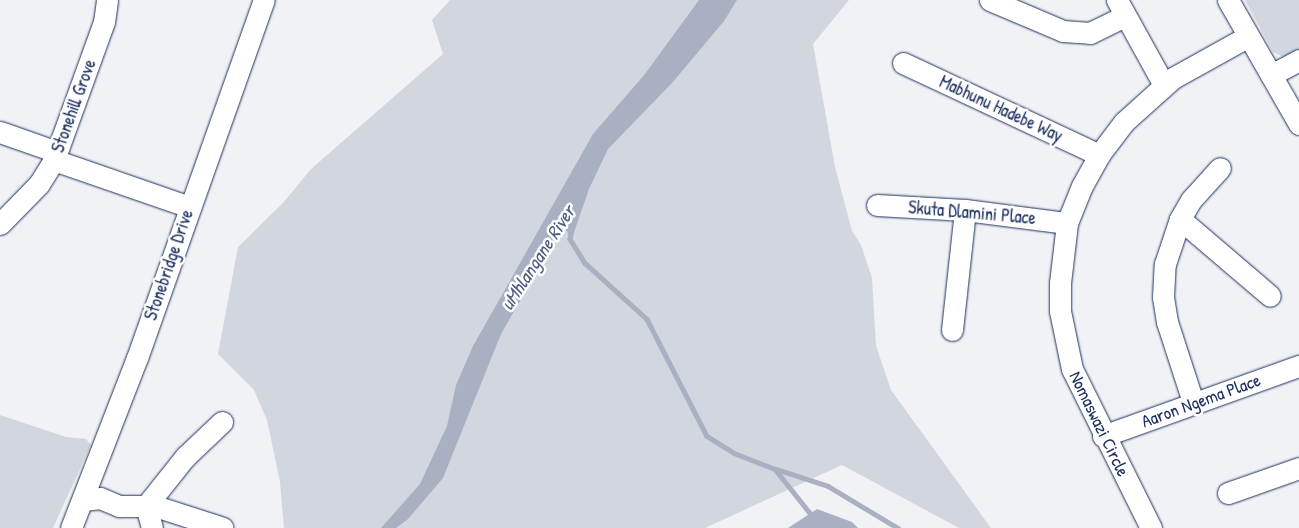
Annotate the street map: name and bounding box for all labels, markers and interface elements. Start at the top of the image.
street label: Stonehill Grove [47,56,101,156]
street label: Mabhunu Hadebe Way [936,71,1066,147]
street label: Skuta Dlamini Place [907,197,1037,229]
water label: uMhlangane River [496,202,580,314]
street label: Stonebridge Drive [140,207,198,323]
street label: Nomaswazi Circle [1064,368,1134,480]
street label: Aaron Ngema Place [1139,369,1263,433]

